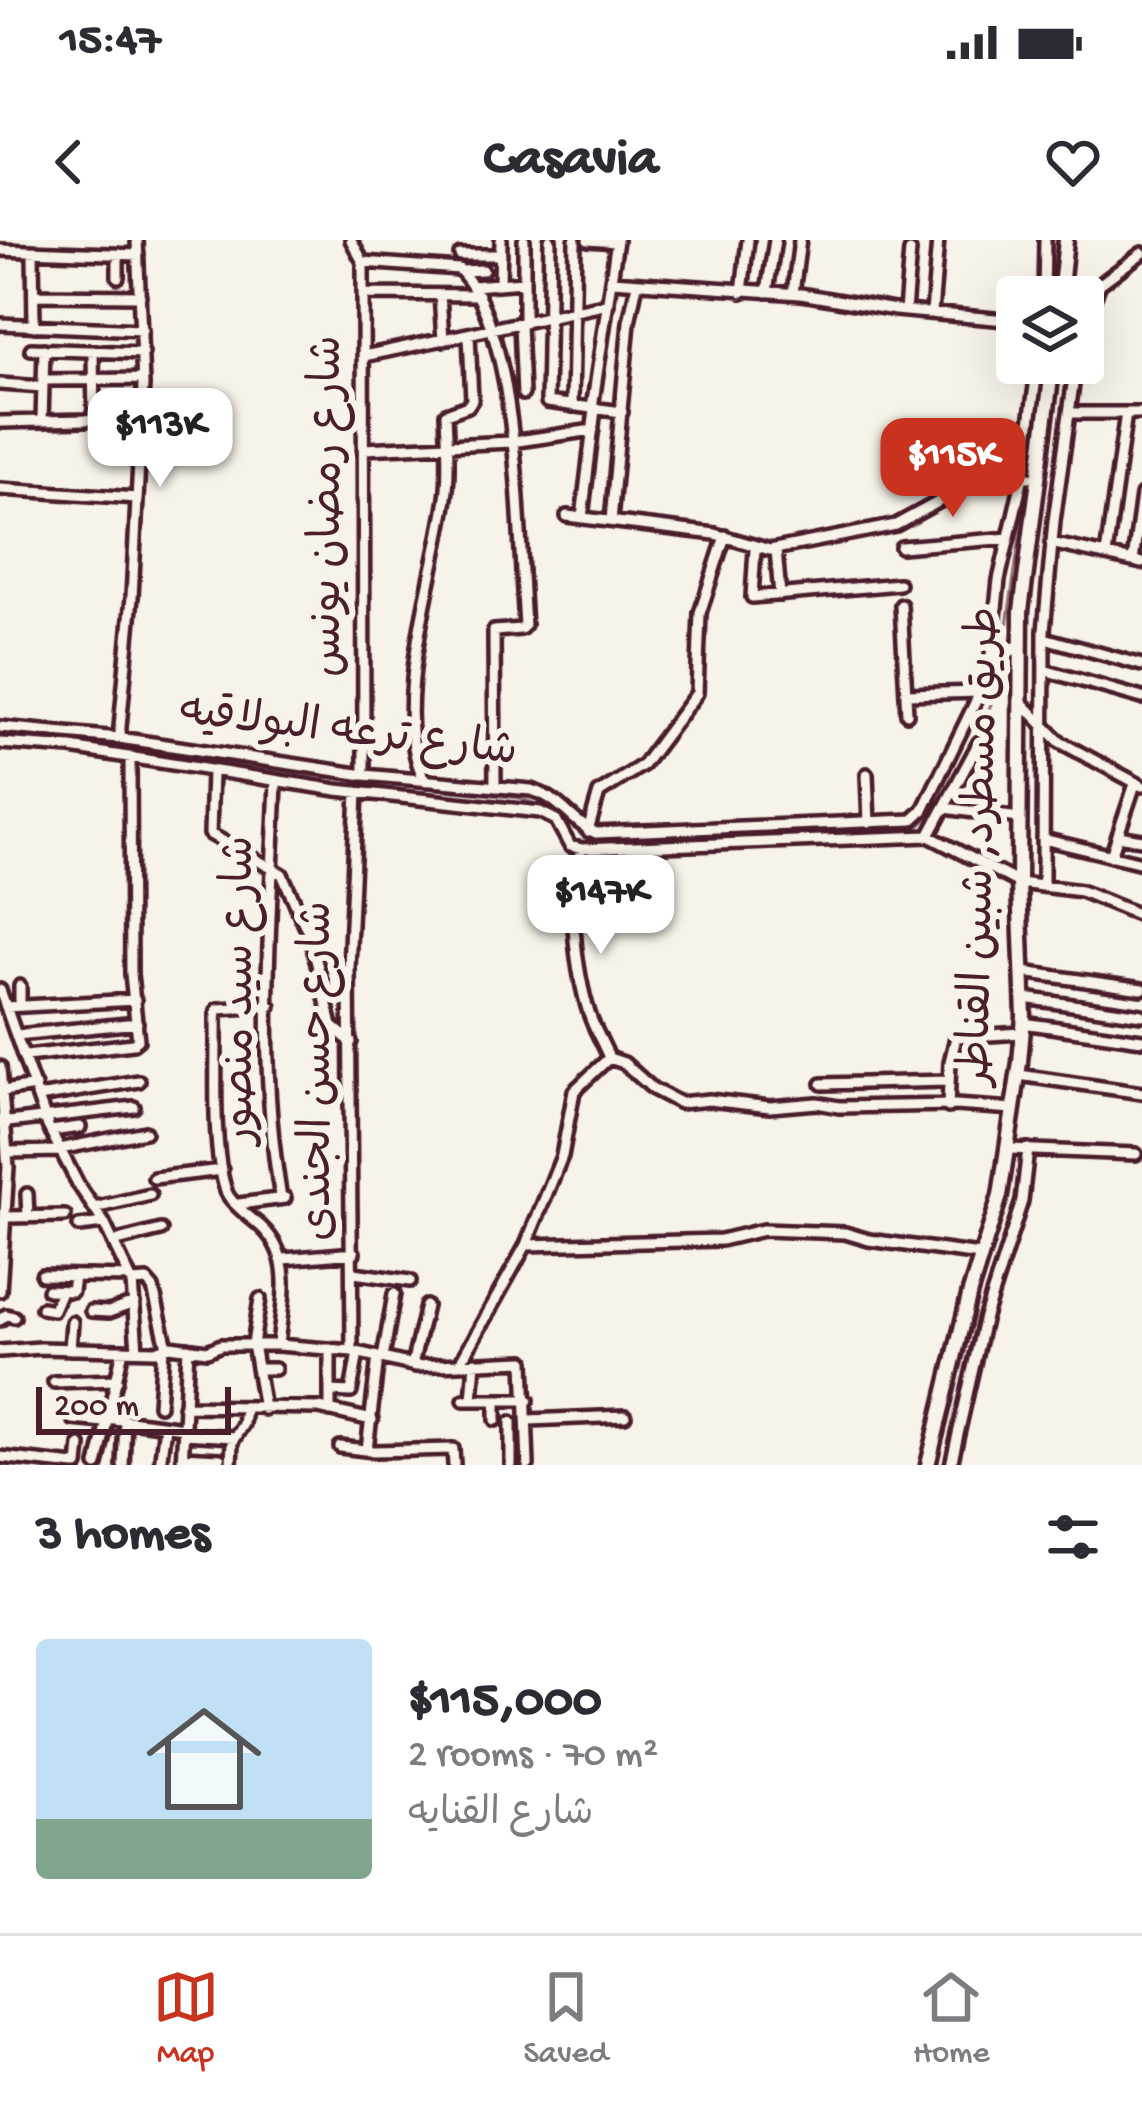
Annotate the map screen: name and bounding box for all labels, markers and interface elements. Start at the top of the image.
text: 15:47 [60,16,161,69]
icon: back [36,129,102,195]
icon: heart [1040,129,1106,195]
text: Casavia [484,130,658,194]
map controls [996,276,1104,384]
button: layers [996,276,1104,384]
street label: شارع رمضان يونس [304,335,357,677]
pin: $113K [76,388,244,490]
text: $113K [115,404,205,450]
pin: $115K [869,418,1037,520]
text: $115K [907,434,999,480]
street label: طريق مسطرد, شبين القناطر [952,606,1014,1090]
street label: شارع ترعه البولاقيه [176,687,520,781]
street label: شارع سيد منصور [216,836,269,1148]
pin: $147K [517,855,685,957]
text: $147K [554,871,648,917]
street label: شارع حسن الجندى [294,901,347,1241]
scale bar [36,1381,231,1434]
text: 200 m [54,1389,139,1427]
icon: filters [1040,1504,1106,1570]
text: 3 homes [36,1507,210,1567]
text: $115,000 [408,1674,602,1734]
icon: home [132,1687,276,1831]
text: 2 rooms · 70 m² [408,1734,658,1780]
text: شارع القنايه [408,1793,593,1839]
tab: Map [153,1964,219,2074]
tab: Saved [524,1964,608,2074]
tab: Home [913,1964,989,2074]

